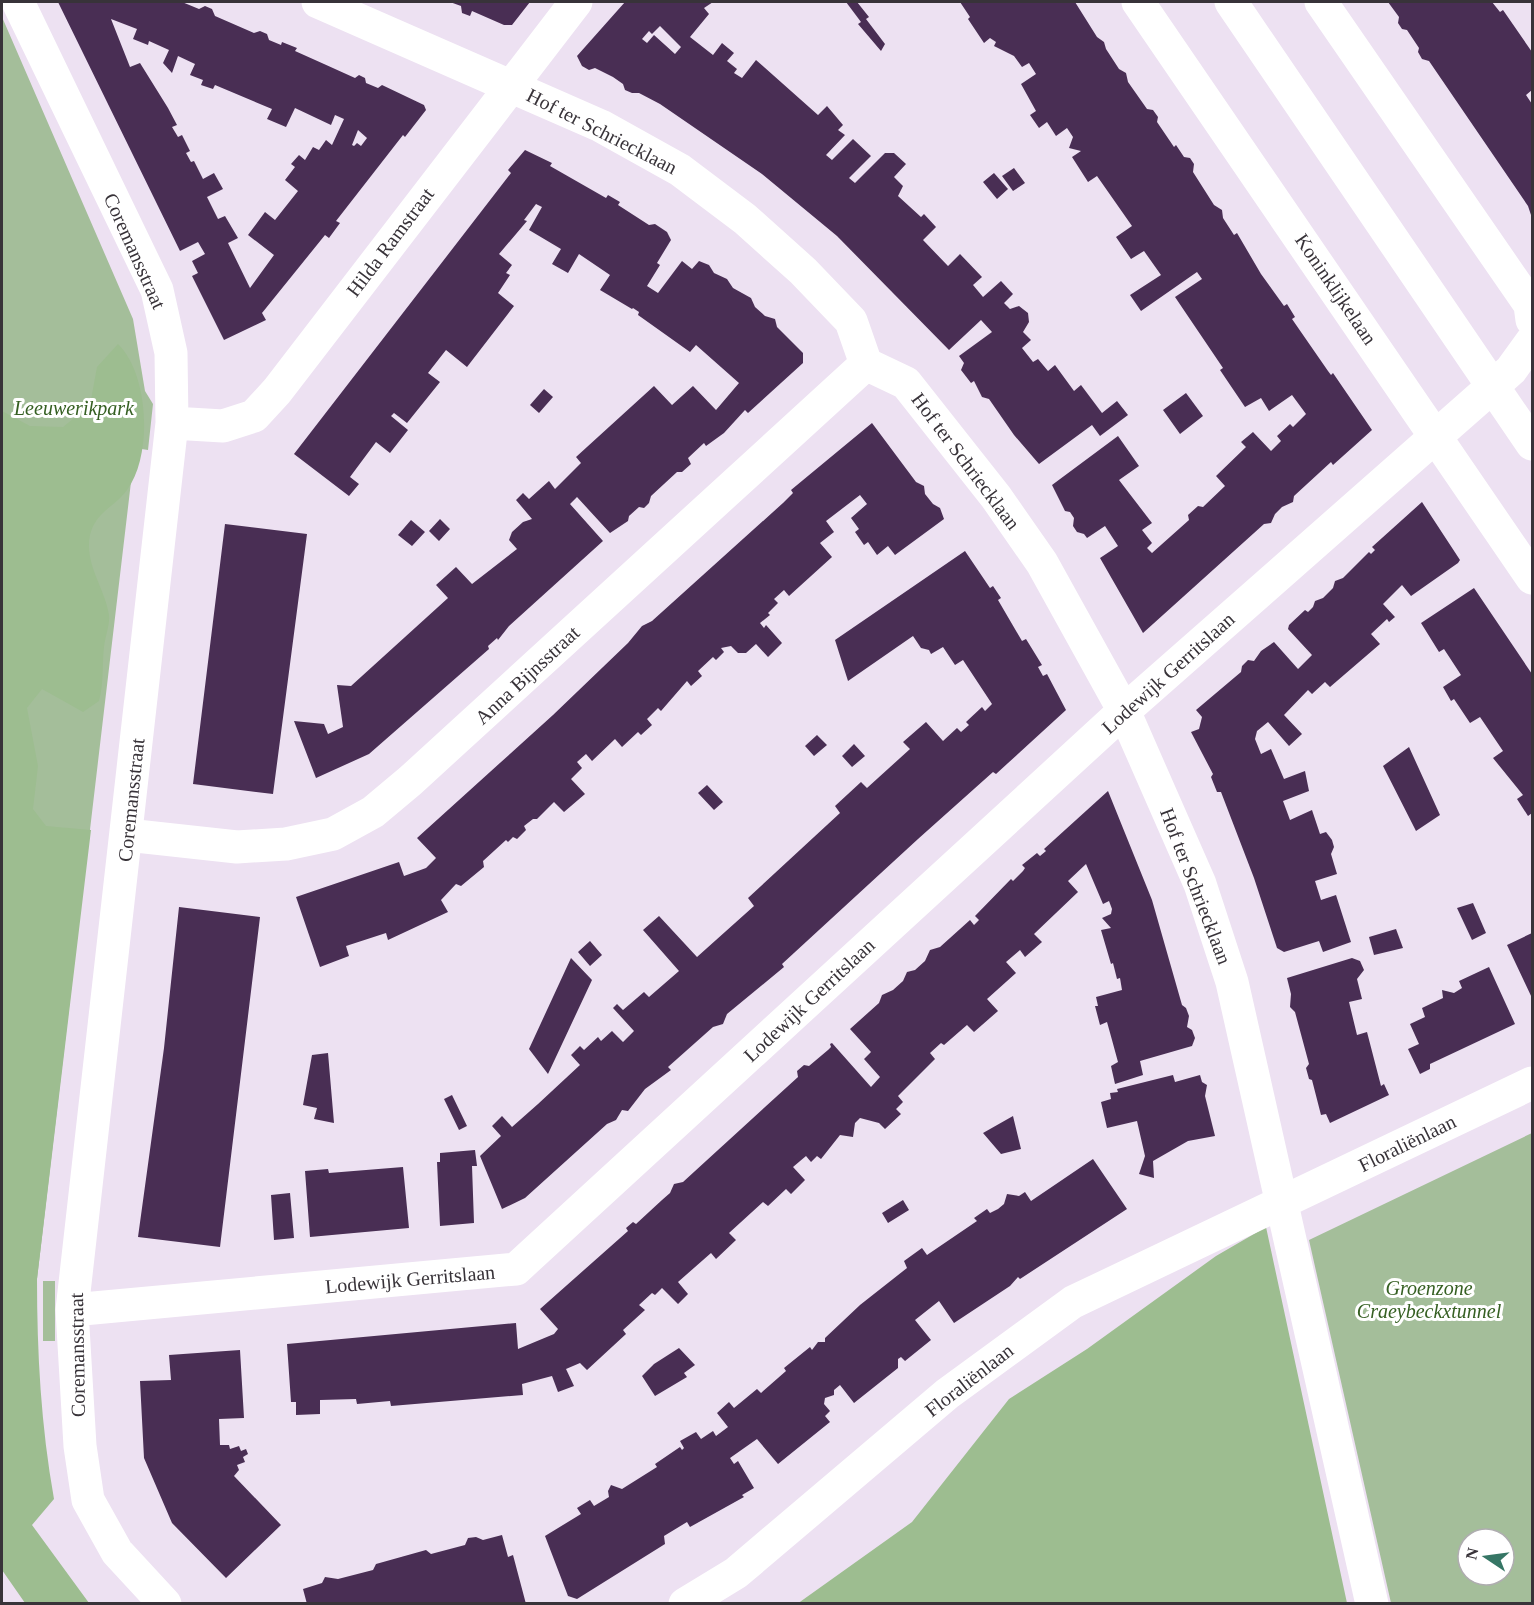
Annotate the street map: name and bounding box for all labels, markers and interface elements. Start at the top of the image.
street label: Hof ter Schriecklaan [523,84,681,178]
street label: Hilda Ramstraat [342,183,438,301]
street label: Coremansstraat [100,190,171,313]
street label: Koninklijkelaan [1290,229,1381,349]
street label: Hof ter Schriecklaan [907,388,1025,534]
park label: Leeuwerikpark [13,397,135,420]
street label: Lodewijk Gerritslaan [1097,608,1239,739]
street label: Anna Bijnsstraat [471,621,584,729]
street label: Coremansstraat [114,737,148,863]
street label: Hof ter Schriecklaan [1156,805,1236,967]
street label: Lodewijk Gerritslaan [739,934,880,1067]
street label: Floraliënlaan [1355,1110,1459,1176]
street label: Lodewijk Gerritslaan [324,1261,496,1298]
park label: Groenzone Craeybeckxtunnel [1357,1277,1502,1323]
street label: Coremansstraat [65,1292,89,1417]
street label: Floraliënlaan [921,1339,1017,1421]
north arrow [1456,1527,1516,1587]
text: N [1462,1546,1482,1561]

